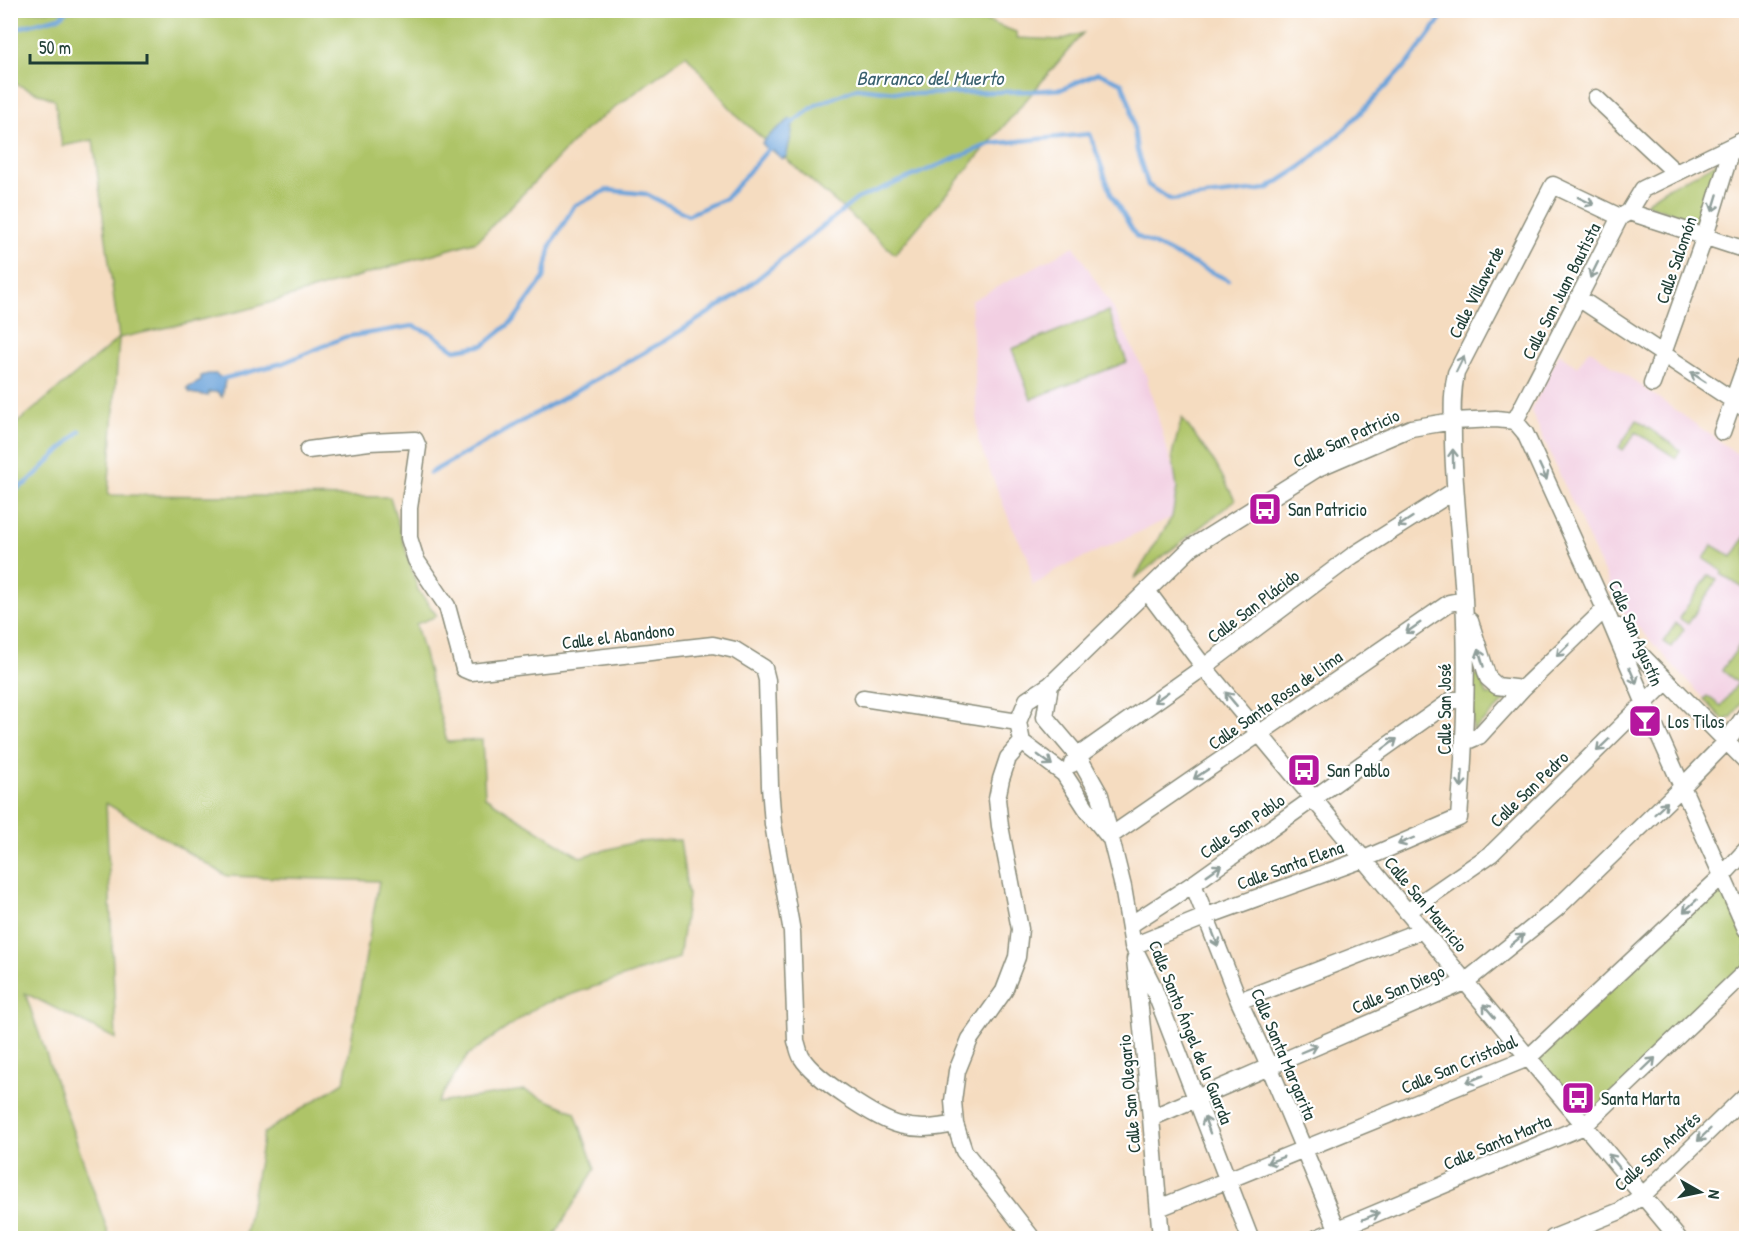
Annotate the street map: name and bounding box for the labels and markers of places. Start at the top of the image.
bus stop icon: San Patricio [1247,491,1283,527]
place label: San Patricio [1288,497,1367,522]
bar icon: Los Tilos [1627,703,1663,739]
place label: Los Tilos [1668,709,1725,734]
bus stop icon: San Pablo [1286,752,1322,788]
place label: San Pablo [1327,758,1390,783]
bus stop icon: Santa Marta [1560,1080,1596,1116]
place label: Santa Marta [1601,1086,1680,1111]

